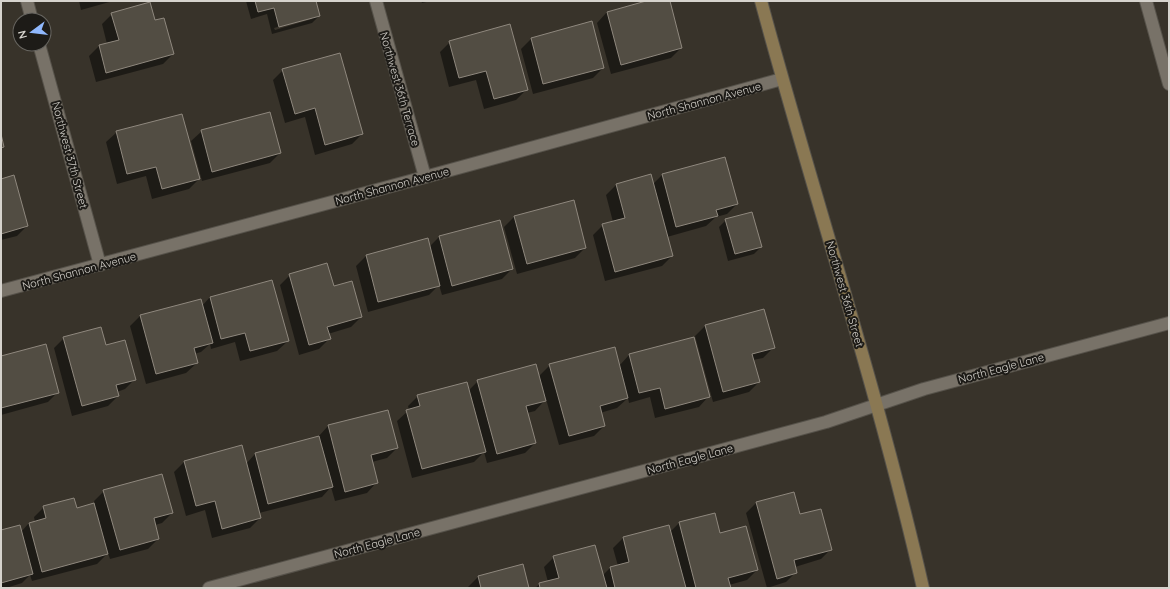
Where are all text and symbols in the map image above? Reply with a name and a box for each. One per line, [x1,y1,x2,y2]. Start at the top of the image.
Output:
north arrow [12,12,52,52]
text: N [15,29,30,40]
street label: Northwest 36th Terrace [377,30,423,148]
street label: North Shannon Avenue [646,79,762,123]
street label: Northwest 37th Street [49,100,91,210]
street label: North Shannon Avenue [334,164,450,208]
street label: Northwest 36th Street [823,239,867,349]
street label: North Shannon Avenue [21,249,137,293]
street label: North Eagle Lane [957,350,1045,386]
street label: North Eagle Lane [646,441,734,477]
street label: North Eagle Lane [333,525,421,561]

